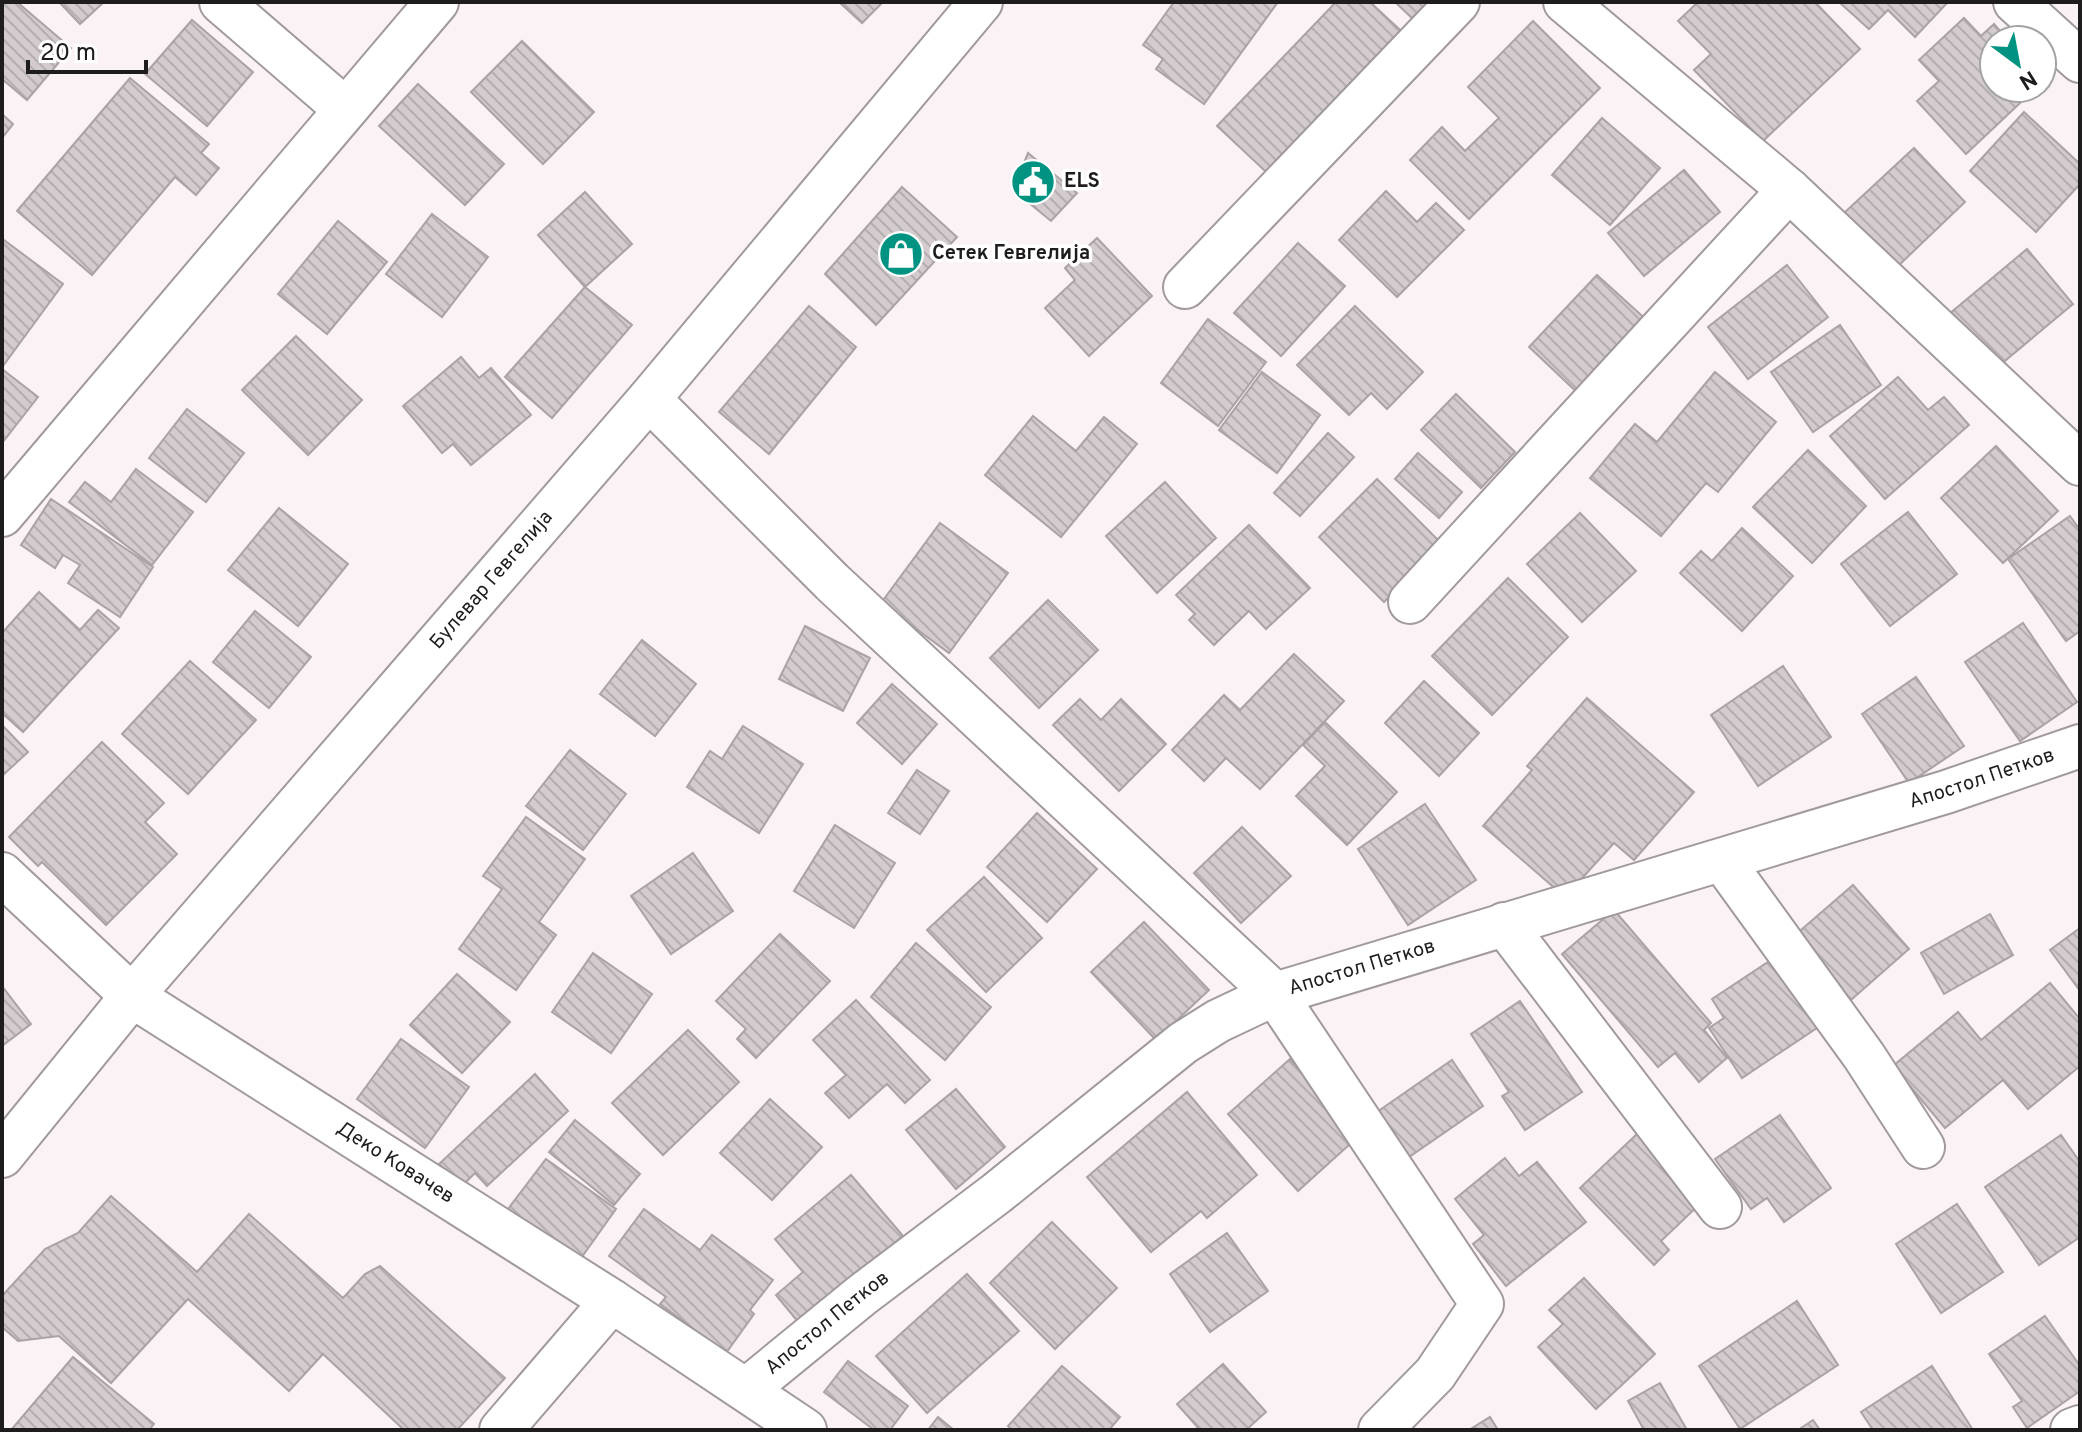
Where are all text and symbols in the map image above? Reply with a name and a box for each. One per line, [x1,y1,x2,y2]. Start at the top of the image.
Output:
scale bar [28,24,146,74]
north arrow [1978,24,2058,104]
text: 20 m [40,39,96,69]
text: N [2013,63,2041,94]
public building icon: ELS [1009,158,1057,206]
place label: ELS [1064,169,1100,195]
shop icon: Сетек Гевгелија [877,230,925,278]
place label: Сетек Гевгелија [932,241,1090,267]
street label: Булевар Гевгелија [425,506,559,655]
street label: Апостол Петков [1906,743,2058,815]
street label: Апостол Петков [1286,933,1439,1002]
street label: Деко Ковачев [331,1116,459,1210]
street label: Апостол Петков [760,1266,895,1381]

